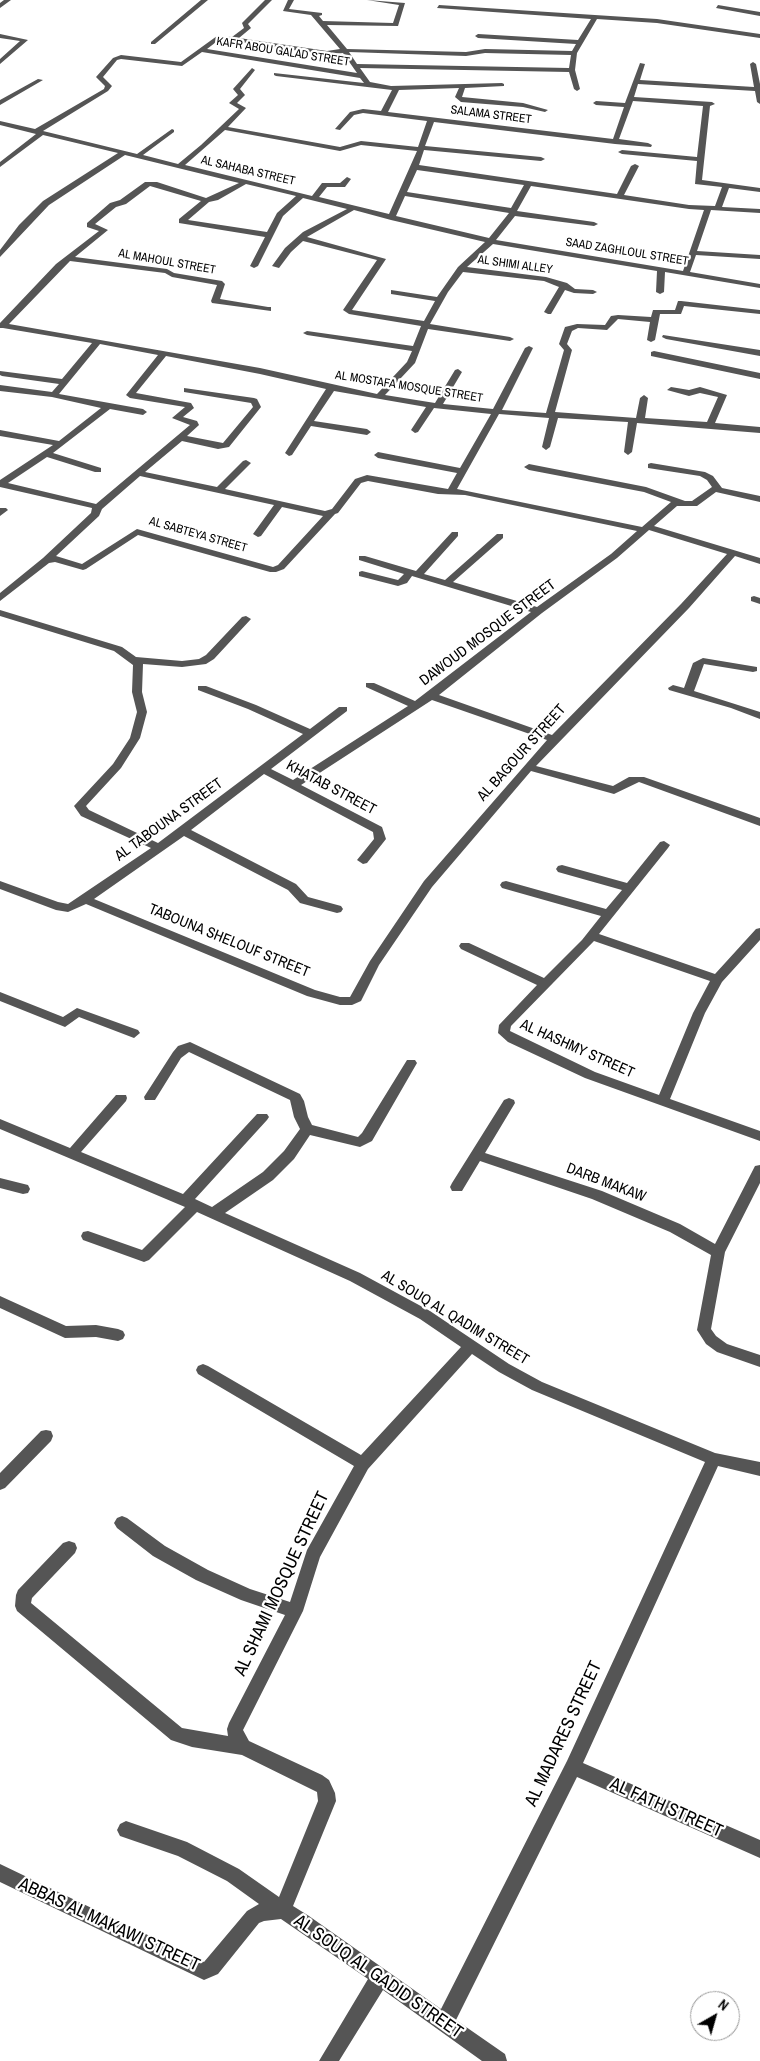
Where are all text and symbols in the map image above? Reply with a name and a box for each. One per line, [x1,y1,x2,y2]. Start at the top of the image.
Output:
street label: KAFR ABOU GALAD STREET [215,34,351,70]
street label: SALAMA STREET [450,103,532,127]
street label: AL SAHABA STREET [199,153,297,189]
street label: SAAD ZAGHLOUL STREET [565,235,689,269]
street label: AL MAHOUL STREET [117,246,217,278]
street label: AL SHIMI ALLEY [477,253,553,277]
street label: AL MOSTAFA MOSQUE STREET [334,368,484,406]
street label: AL SABTEYA STREET [147,514,249,556]
street label: DAWOUD MOSQUE STREET [416,576,560,690]
street label: AL BAGOUR STREET [474,701,570,805]
street label: KHATAB STREET [283,757,379,819]
street label: AL TABOUNA STREET [112,775,226,865]
street label: TABOUNA SHELOUF STREET [146,900,312,982]
street label: AL HASHMY STREET [517,1016,637,1082]
street label: DARB MAKAW [564,1160,648,1206]
street label: AL SOUQ AL QADIM STREET [378,1267,532,1369]
street label: AL SHAMI MOSQUE STREET [230,1488,334,1680]
street label: AL MADARES STREET [521,1658,607,1810]
street label: AL FATH STREET [606,1773,726,1843]
street label: ABBAS AL MAKAWI STREET [15,1874,203,1976]
street label: AL SOUQ AL GADID STREET [289,1911,467,2043]
north arrow [690,1991,740,2041]
text: N [715,1995,732,2015]

